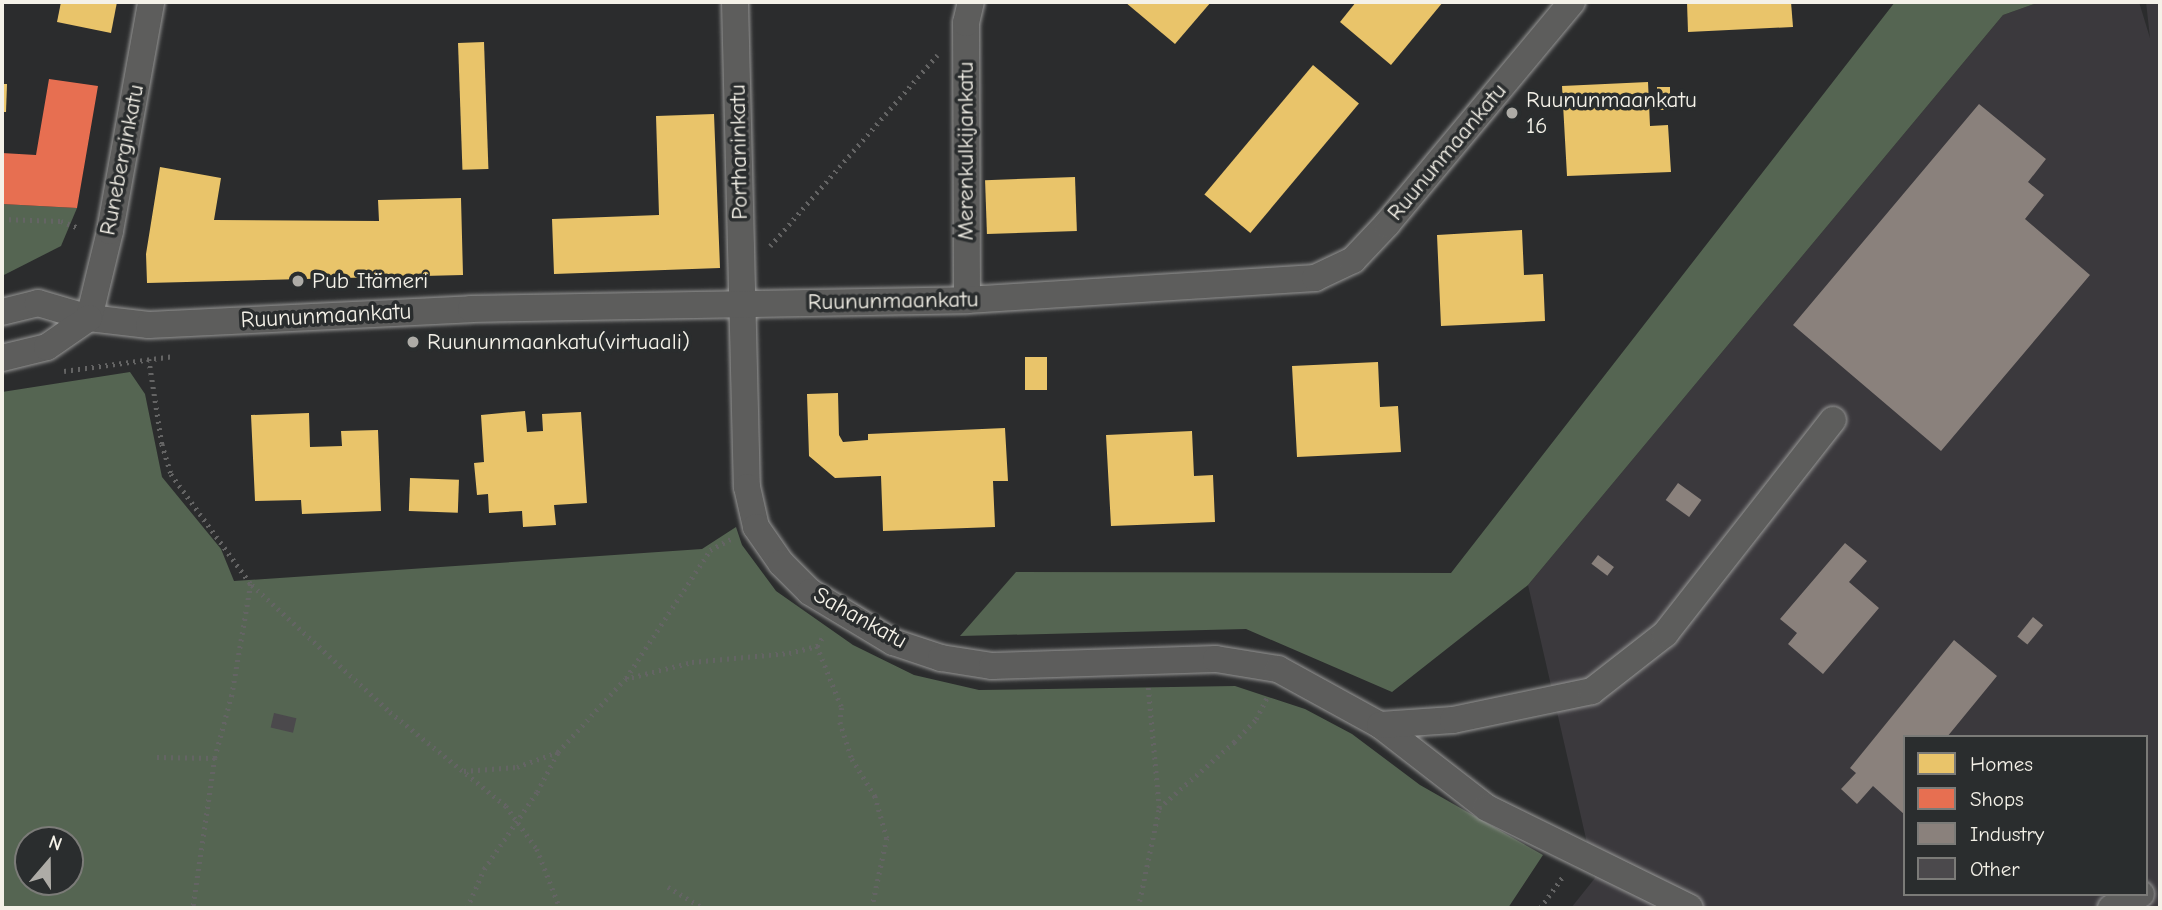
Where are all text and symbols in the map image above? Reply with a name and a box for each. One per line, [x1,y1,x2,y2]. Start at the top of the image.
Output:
street label: Merenkulkijankatu [952,62,980,240]
street label: Ruununmaankatu [1382,78,1512,226]
street label: Runeberginkatu [94,82,150,238]
street label: Porthaninkatu [724,84,754,220]
place label: Ruununmaankatu 16 [1526,86,1697,140]
marker: Ruununmaankatu 16 [1504,105,1520,121]
place label: Pub Itämeri [312,267,428,295]
marker: Pub Itämeri [290,273,306,289]
street label: Ruununmaankatu [807,286,979,316]
street label: Ruununmaankatu [240,298,412,334]
place label: Ruununmaankatu(virtuaali) [427,328,690,356]
marker: Ruununmaankatu(virtuaali) [405,334,421,350]
street label: Sahankatu [809,581,911,655]
legend [1903,735,2148,896]
text: Homes [1970,752,2033,776]
text: Shops [1970,787,2024,811]
text: Industry [1970,822,2044,846]
north arrow [14,826,84,896]
text: N [46,831,65,856]
text: Other [1970,857,2020,881]

